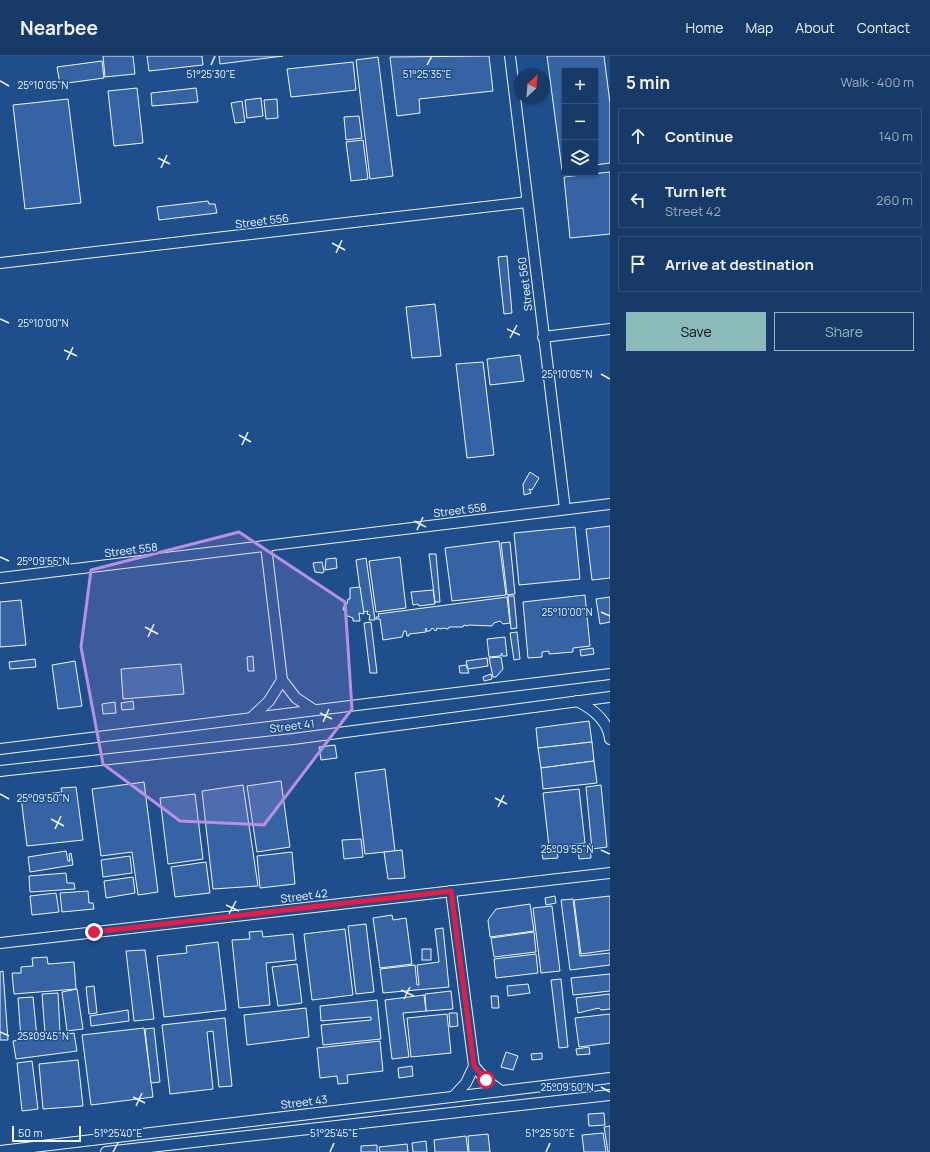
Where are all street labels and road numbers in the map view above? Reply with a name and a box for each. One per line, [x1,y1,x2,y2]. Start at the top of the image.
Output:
street label: Street 556 [234,210,290,231]
street label: Street 560 [514,256,535,312]
street label: Street 558 [432,499,487,520]
street label: Street 558 [103,539,158,560]
street label: Street 41 [269,715,315,736]
street label: Street 42 [280,885,328,906]
street label: Street 43 [280,1091,328,1112]

